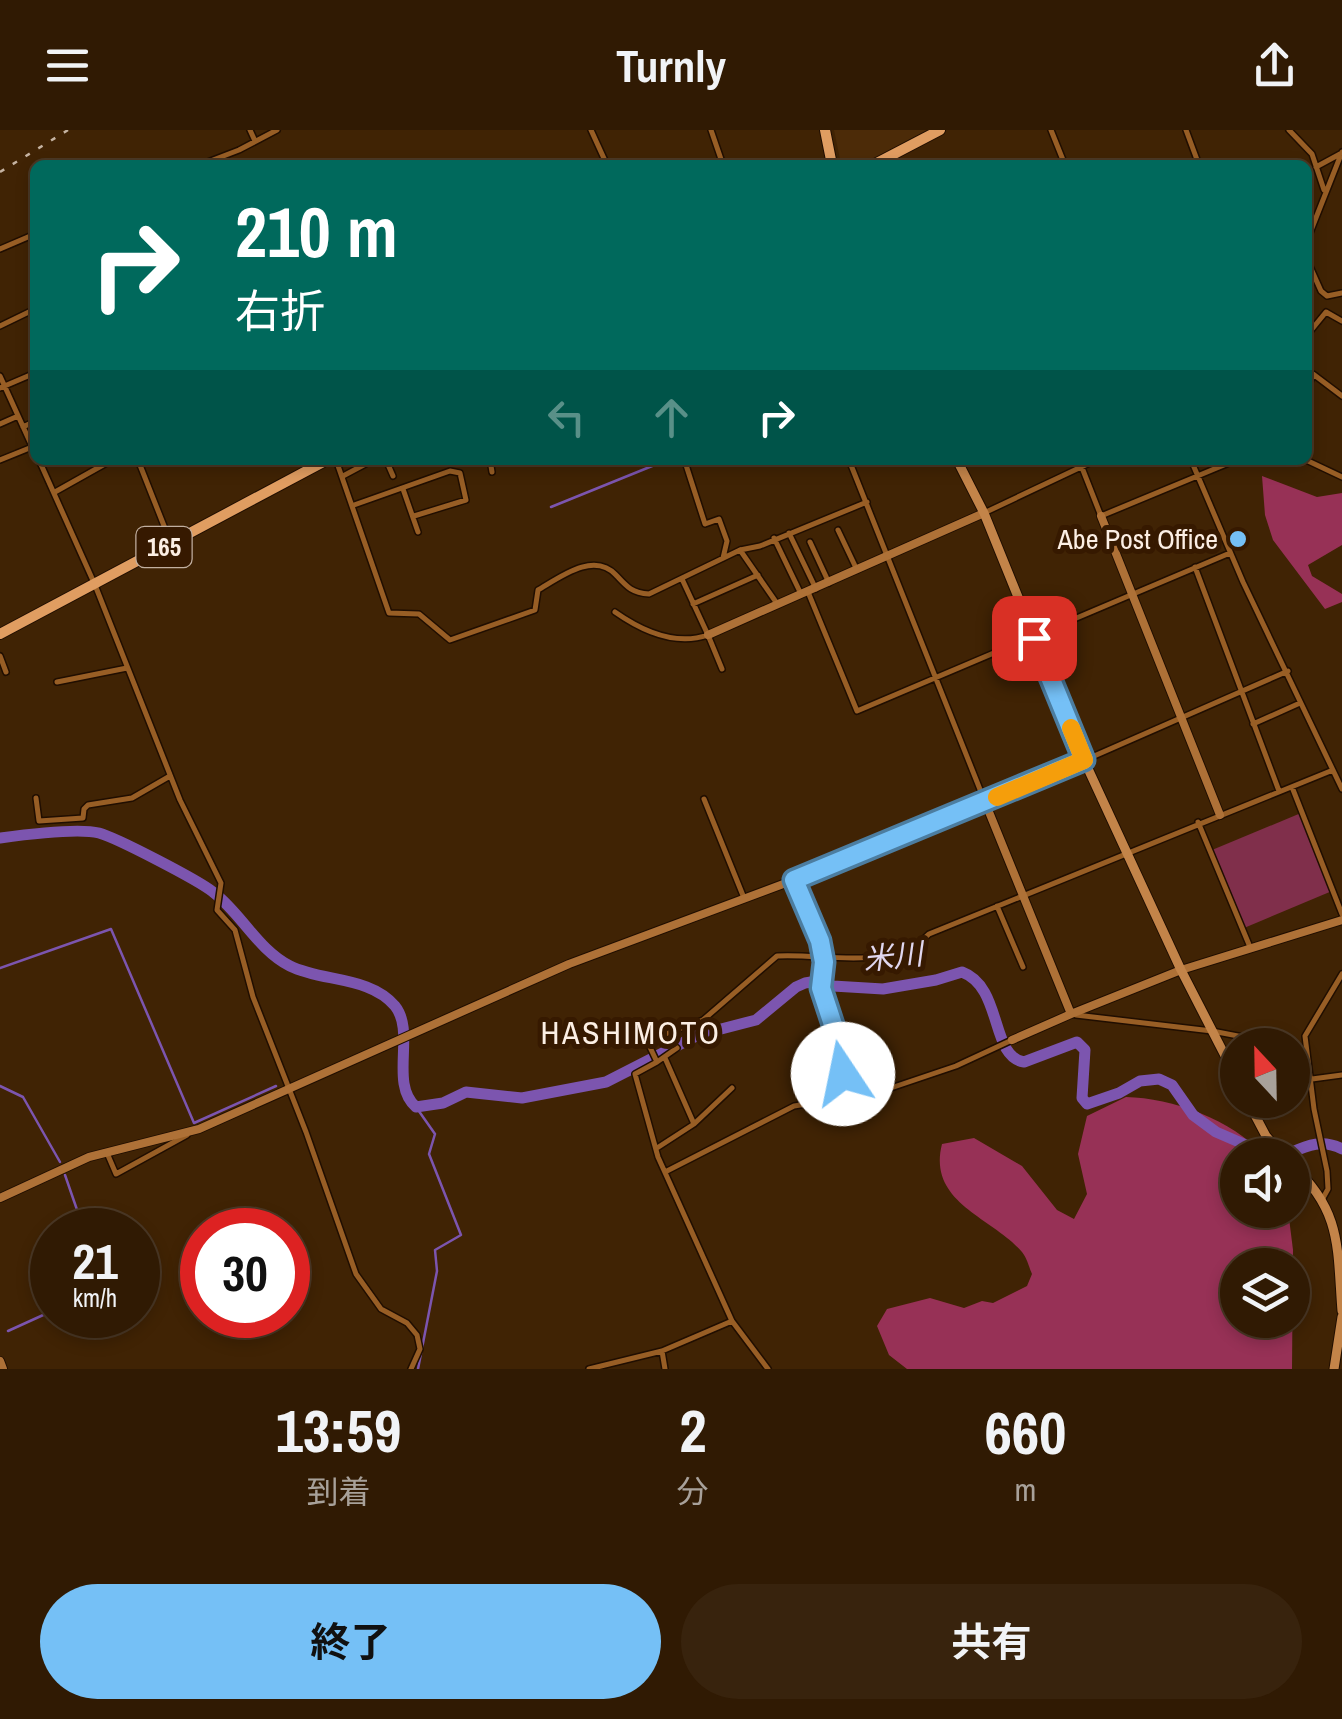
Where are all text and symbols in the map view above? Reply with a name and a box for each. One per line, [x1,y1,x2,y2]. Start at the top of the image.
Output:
text: Turnly [616,35,726,96]
icon: menu [40,38,95,93]
icon: share [1247,38,1302,93]
text: 210 m [235,185,398,279]
icon: right [70,200,200,330]
text: 右折 [235,280,325,341]
icon: left [539,390,594,445]
icon: ahead [644,390,699,445]
icon: right [749,390,804,445]
place label: Abe Post Office [1057,520,1218,558]
road number: 165 [136,527,192,567]
marker: Abe Post Office [1227,528,1249,550]
pin [992,596,1077,681]
icon: arrive [1007,611,1062,666]
water label: 米川 [861,933,928,979]
district label: HASHIMOTO [541,1011,721,1054]
position arrow [791,1022,895,1126]
north arrow [1220,1028,1310,1118]
map controls [1220,1028,1310,1338]
button: sound [1220,1138,1310,1228]
speed limit sign: 30 [180,1208,310,1338]
text: 21 [72,1227,118,1295]
button: layers [1220,1248,1310,1338]
text: km/h [73,1281,117,1315]
text: 13:59 [276,1390,401,1471]
text: 2 [679,1390,707,1471]
text: 660 [984,1392,1066,1473]
text: m [1015,1468,1036,1511]
text: 到着 [306,1470,370,1513]
text: 分 [677,1470,709,1513]
button: 終了 [40,1584,661,1699]
button: 共有 [681,1584,1302,1699]

